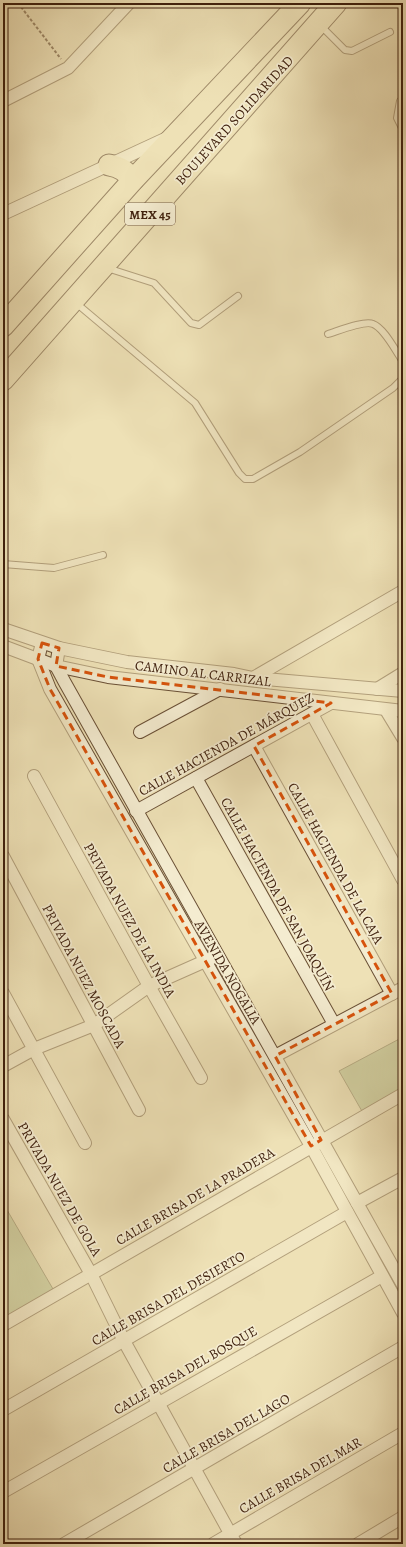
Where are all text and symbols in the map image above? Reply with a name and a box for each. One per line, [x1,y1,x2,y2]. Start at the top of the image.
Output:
street label: BOULEVARD SOLIDARIDAD [171,51,298,189]
road number: MEX 45 [125,203,175,225]
street label: CAMINO AL CARRIZAL [134,656,273,691]
street label: CALLE HACIENDA DE MÁRQUEZ [135,688,317,801]
street label: CALLE HACIENDA DE LA CAJA [283,779,388,948]
street label: CALLE HACIENDA DE SAN JOAQUÍN [216,794,339,995]
street label: PRIVADA NUEZ DE LA INDIA [79,840,180,1002]
street label: PRIVADA NUEZ MOSCADA [38,901,130,1052]
street label: AVENIDA NOGALIA [189,916,266,1029]
street label: PRIVADA NUEZ DE GOLA [13,1119,106,1261]
street label: CALLE BRISA DE LA PRADERA [112,1143,279,1250]
street label: CALLE BRISA DEL DESIERTO [88,1246,249,1350]
street label: CALLE BRISA DEL BOSQUE [110,1321,261,1419]
street label: CALLE BRISA DEL LAGO [159,1389,294,1478]
street label: CALLE BRISA DEL MAR [236,1432,365,1518]

